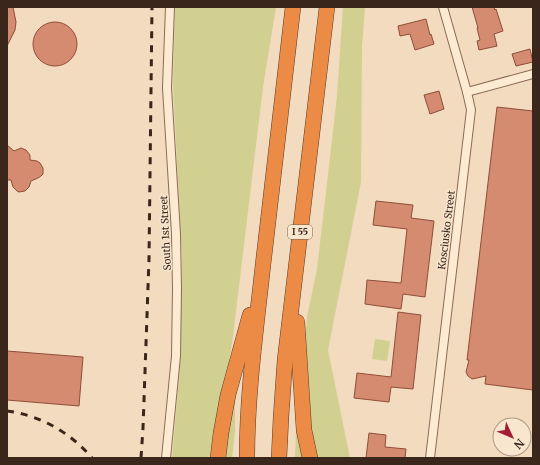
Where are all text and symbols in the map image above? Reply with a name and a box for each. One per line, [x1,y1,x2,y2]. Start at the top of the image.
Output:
street label: Kosciusko Street [435,190,458,270]
street label: South 1st Street [157,195,174,271]
road number: I 55 [288,225,312,239]
north arrow [492,417,532,457]
text: N [511,436,527,452]

